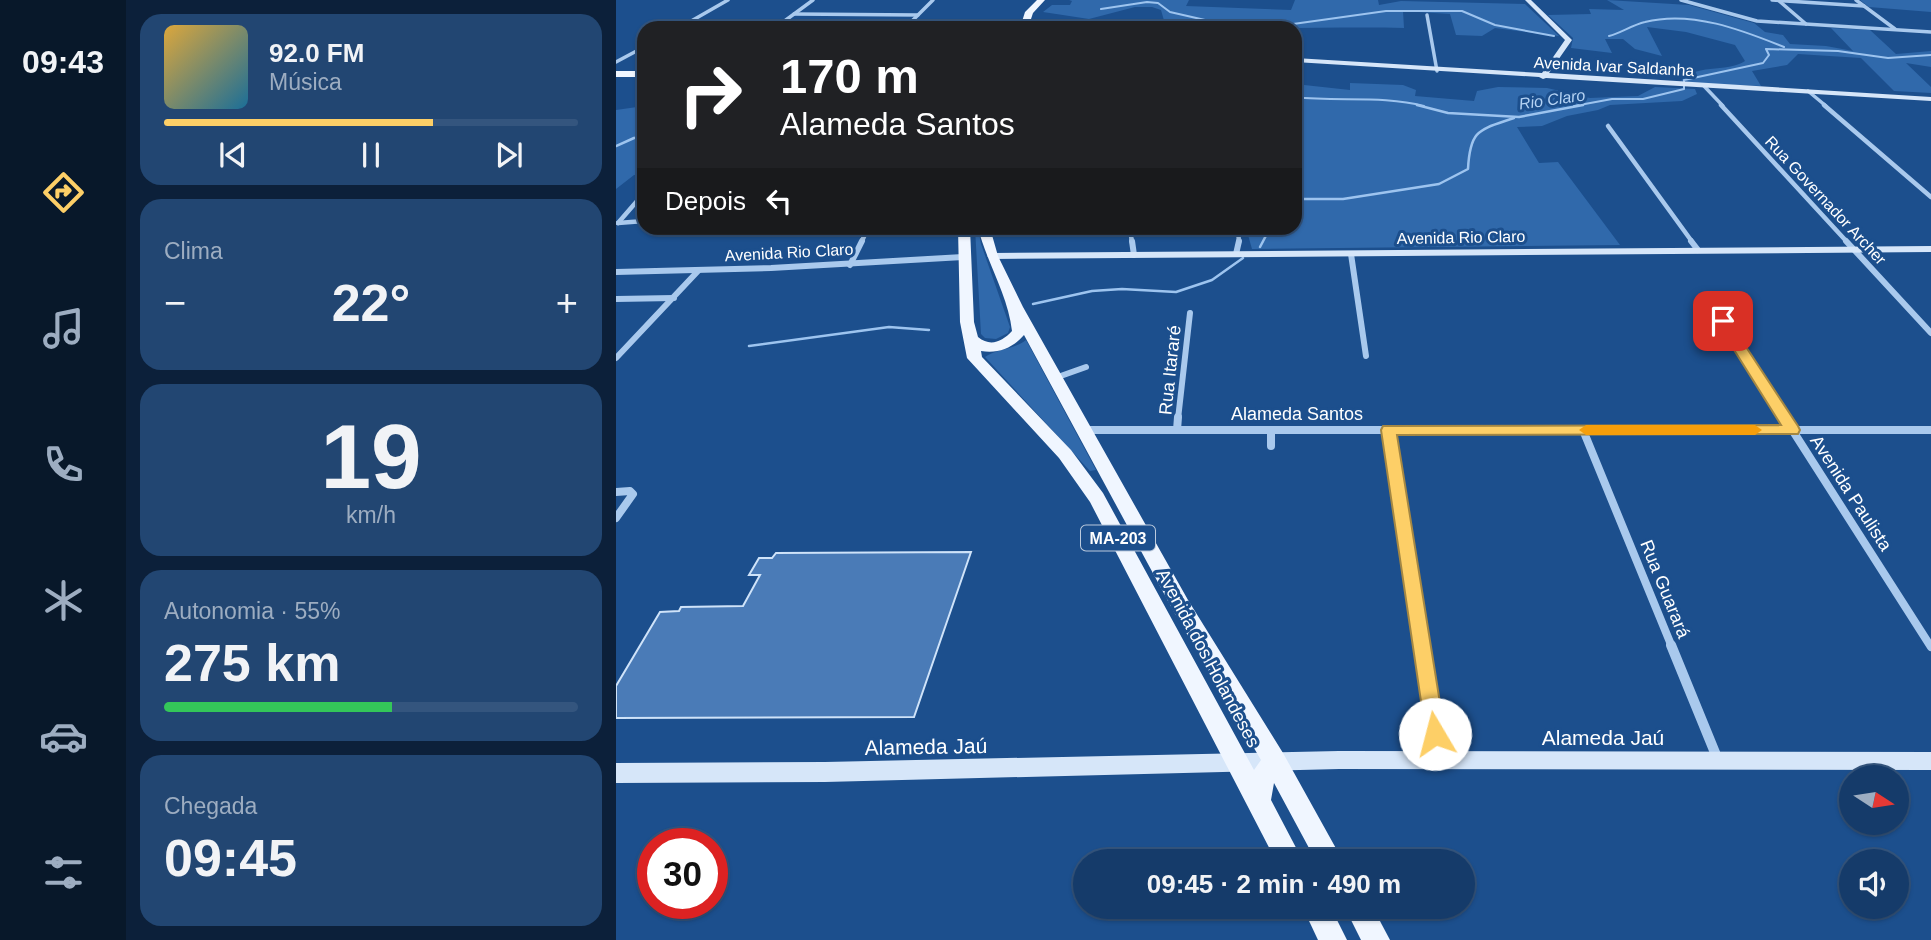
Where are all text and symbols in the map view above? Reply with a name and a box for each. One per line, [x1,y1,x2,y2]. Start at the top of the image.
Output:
text: 92.0 FM [269,38,364,68]
text: 09:43 [22,44,104,80]
icon: right [665,49,756,140]
text: 170 m [780,49,919,103]
street label: Avenida Ivar Saldanha [1533,54,1695,79]
text: Música [269,69,342,95]
water label: Rio Claro [1518,86,1586,113]
text: Alameda Santos [780,106,1015,142]
street label: Rua Governador Archer [1762,133,1890,268]
icon: previous [214,136,252,174]
icon: pause [352,136,390,174]
icon: next [490,136,528,174]
icon: directions [39,168,88,217]
icon: left [760,182,798,220]
text: Depois [665,186,746,216]
street label: Avenida Rio Claro [1397,228,1526,247]
text: Clima [164,238,223,264]
street label: Avenida Rio Claro [724,241,854,264]
text: 22° [332,274,410,332]
text: − [164,282,186,324]
text: + [556,282,578,324]
pin [1693,291,1753,351]
icon: arrive [1704,302,1742,340]
icon: music [39,304,88,353]
street label: Rua Itararé [1155,324,1185,416]
street label: Alameda Santos [1231,404,1363,424]
text: 19 [320,406,422,507]
street label: Avenida Paulista [1806,431,1896,555]
icon: phone [39,440,88,489]
text: km/h [346,502,396,528]
road number: MA-203 [1081,526,1155,551]
street label: Rua Guarará [1636,537,1694,642]
street label: Avenida dos Holandeses [1153,566,1263,750]
icon: climate [39,576,88,625]
text: Autonomia · 55% [164,598,340,624]
text: 275 km [164,634,340,692]
position arrow [1398,697,1472,771]
icon: car [39,712,88,761]
street label: Alameda Jaú [1542,726,1664,749]
street label: Alameda Jaú [865,734,987,759]
north arrow [1839,765,1909,835]
map controls [1839,765,1909,919]
text: Chegada [164,793,257,819]
speed limit sign: 30 [637,828,728,919]
text: 09:45 [164,829,297,887]
icon: filters [39,848,88,897]
button: sound [1839,849,1909,919]
text: 09:45 · 2 min · 490 m [1147,869,1401,899]

